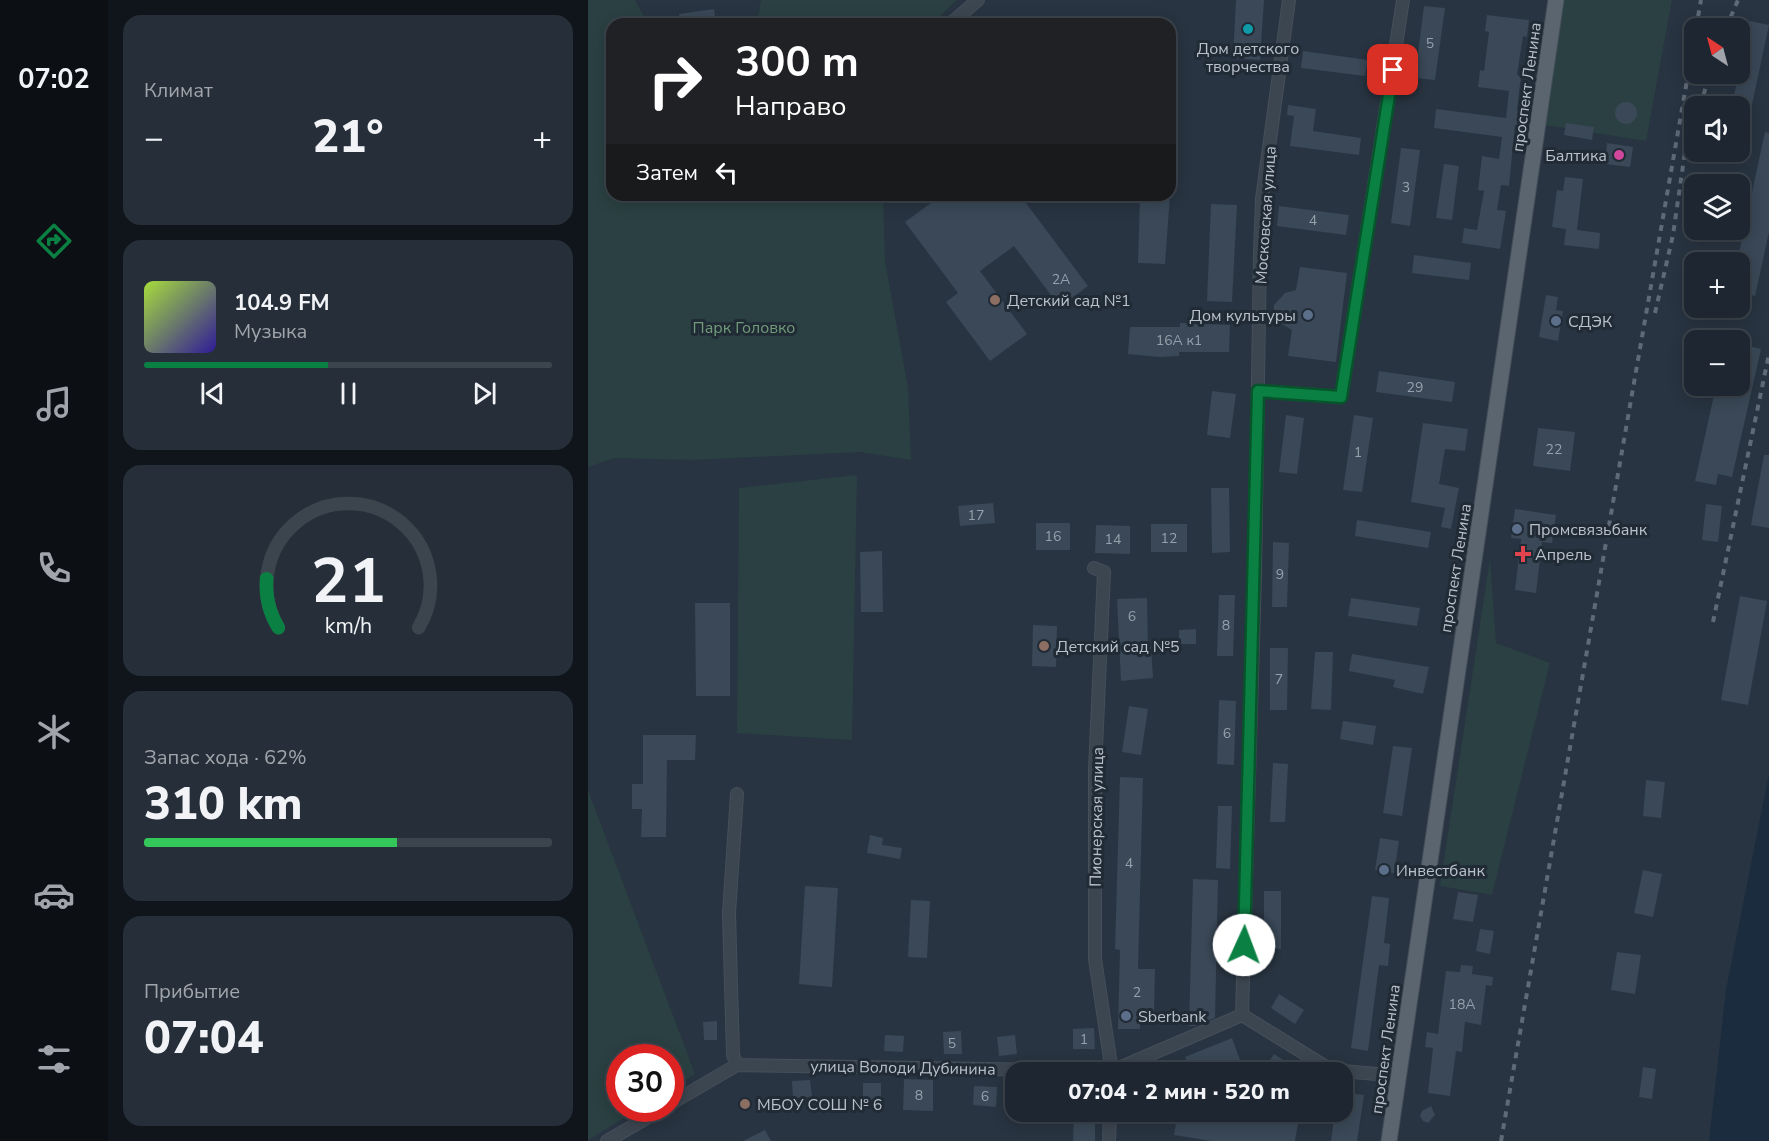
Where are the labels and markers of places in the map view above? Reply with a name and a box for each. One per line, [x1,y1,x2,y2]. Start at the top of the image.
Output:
marker: Дом детского творчества [1241,22,1255,36]
place label: Дом детского творчества [1197,38,1299,78]
pin [1367,44,1418,95]
place label: Балтика [1545,145,1607,167]
marker: Балтика [1612,148,1626,162]
place label: Детский сад №1 [1007,290,1131,312]
marker: Детский сад №1 [988,293,1002,307]
place label: Дом культуры [1190,305,1296,327]
marker: Дом культуры [1301,308,1315,322]
place label: СДЭК [1568,311,1613,333]
marker: СДЭК [1549,314,1563,328]
place label: Промсвязьбанк [1529,519,1648,541]
marker: Промсвязьбанк [1510,522,1524,536]
place label: Апрель [1535,544,1592,566]
marker: Апрель [1516,547,1530,561]
place label: Детский сад №5 [1056,636,1180,658]
marker: Детский сад №5 [1037,639,1051,653]
place label: Инвестбанк [1396,860,1485,882]
marker: Инвестбанк [1377,863,1391,877]
place label: Sberbank [1138,1006,1207,1028]
marker: Sberbank [1119,1009,1133,1023]
place label: МБОУ СОШ № 6 [757,1094,882,1116]
marker: МБОУ СОШ № 6 [738,1097,752,1111]

